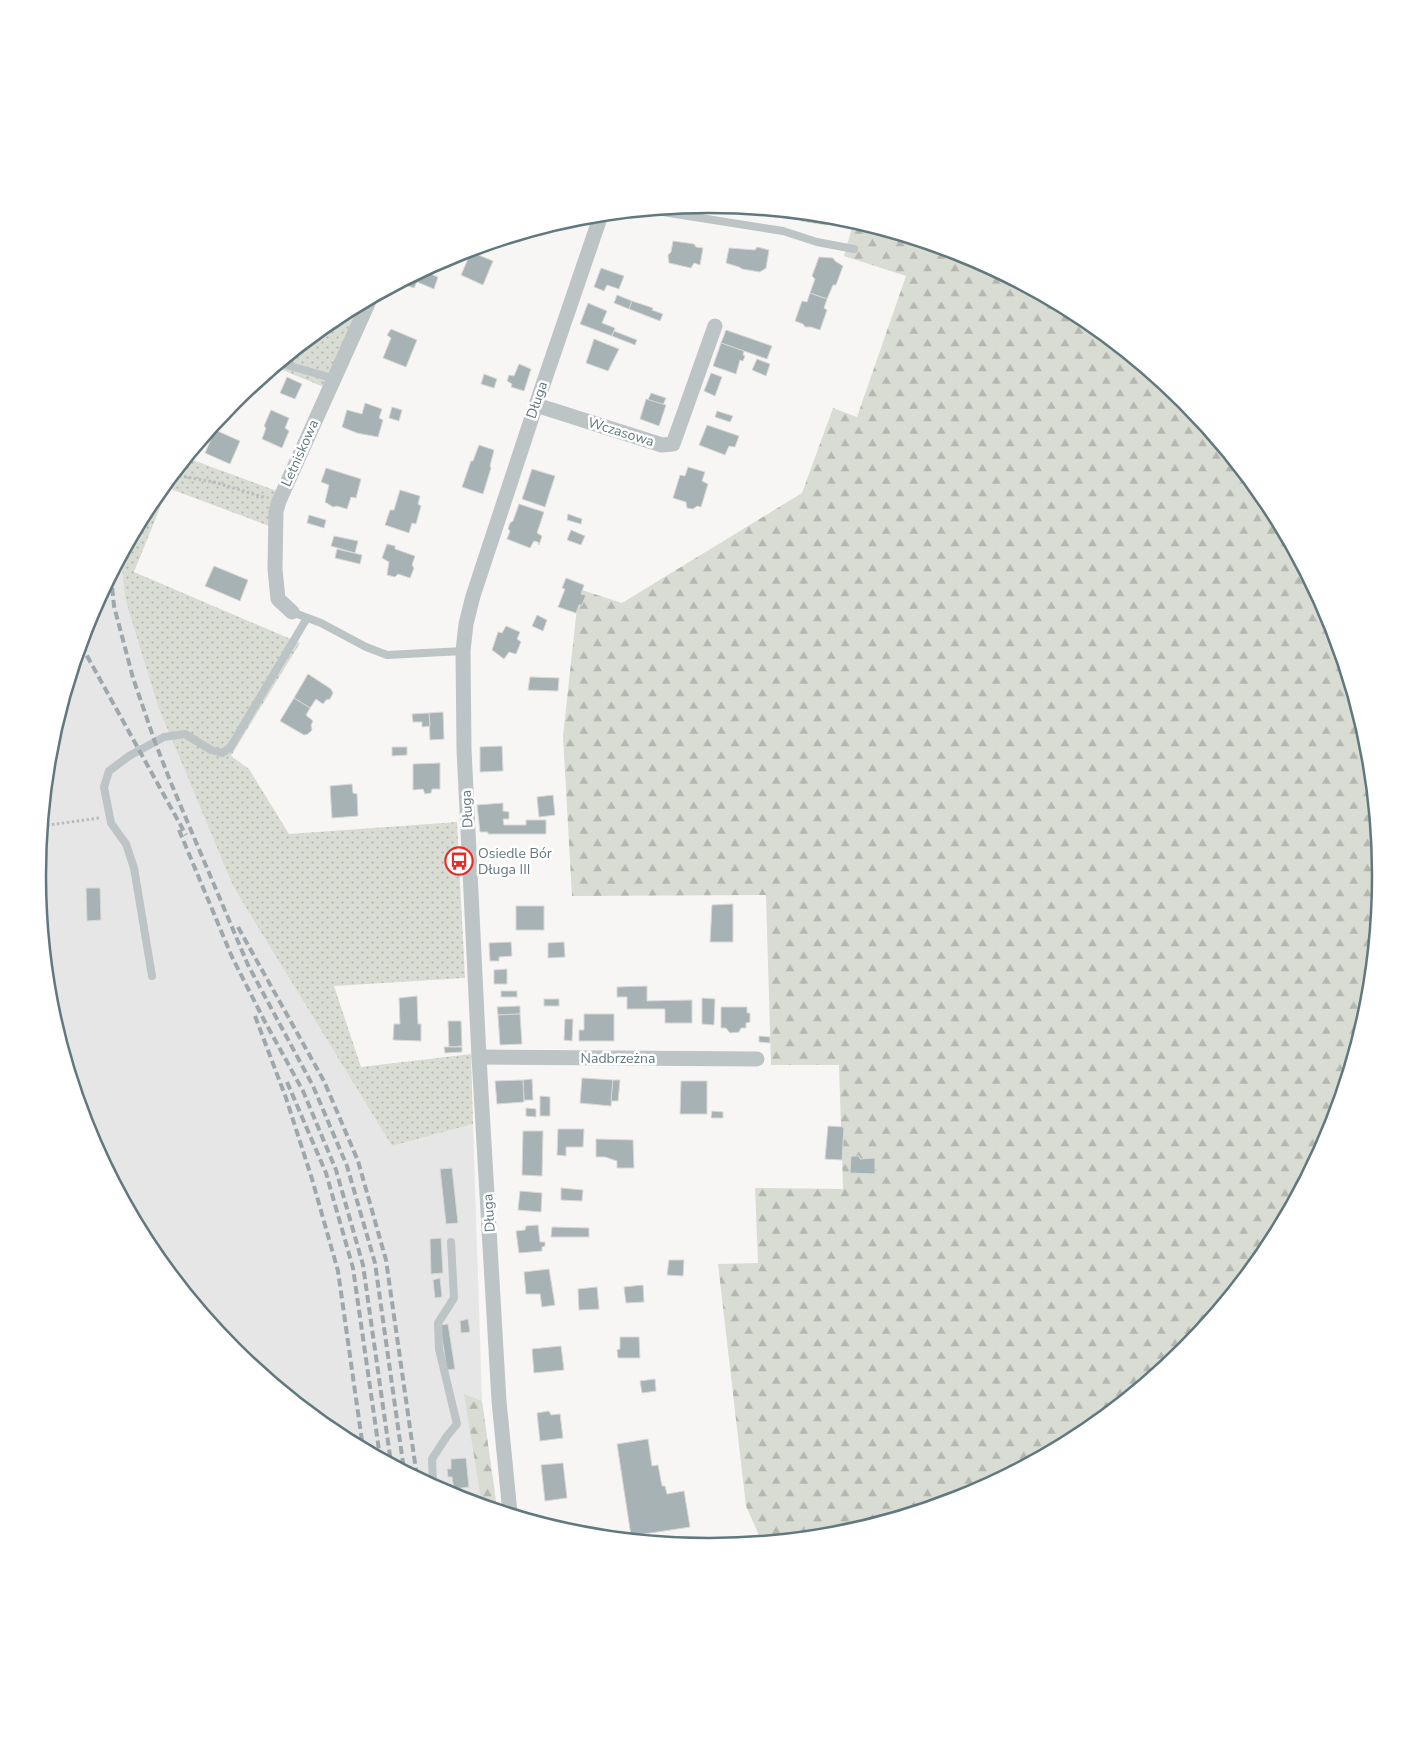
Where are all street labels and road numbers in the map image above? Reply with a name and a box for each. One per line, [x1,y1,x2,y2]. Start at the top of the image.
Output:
street label: Długa [522,379,552,421]
street label: Wczasowa [586,413,656,451]
street label: Letniskowa [277,417,323,489]
street label: Długa [457,790,477,828]
street label: Nadbrzeżna [581,1049,655,1068]
street label: Długa [478,1193,500,1233]

